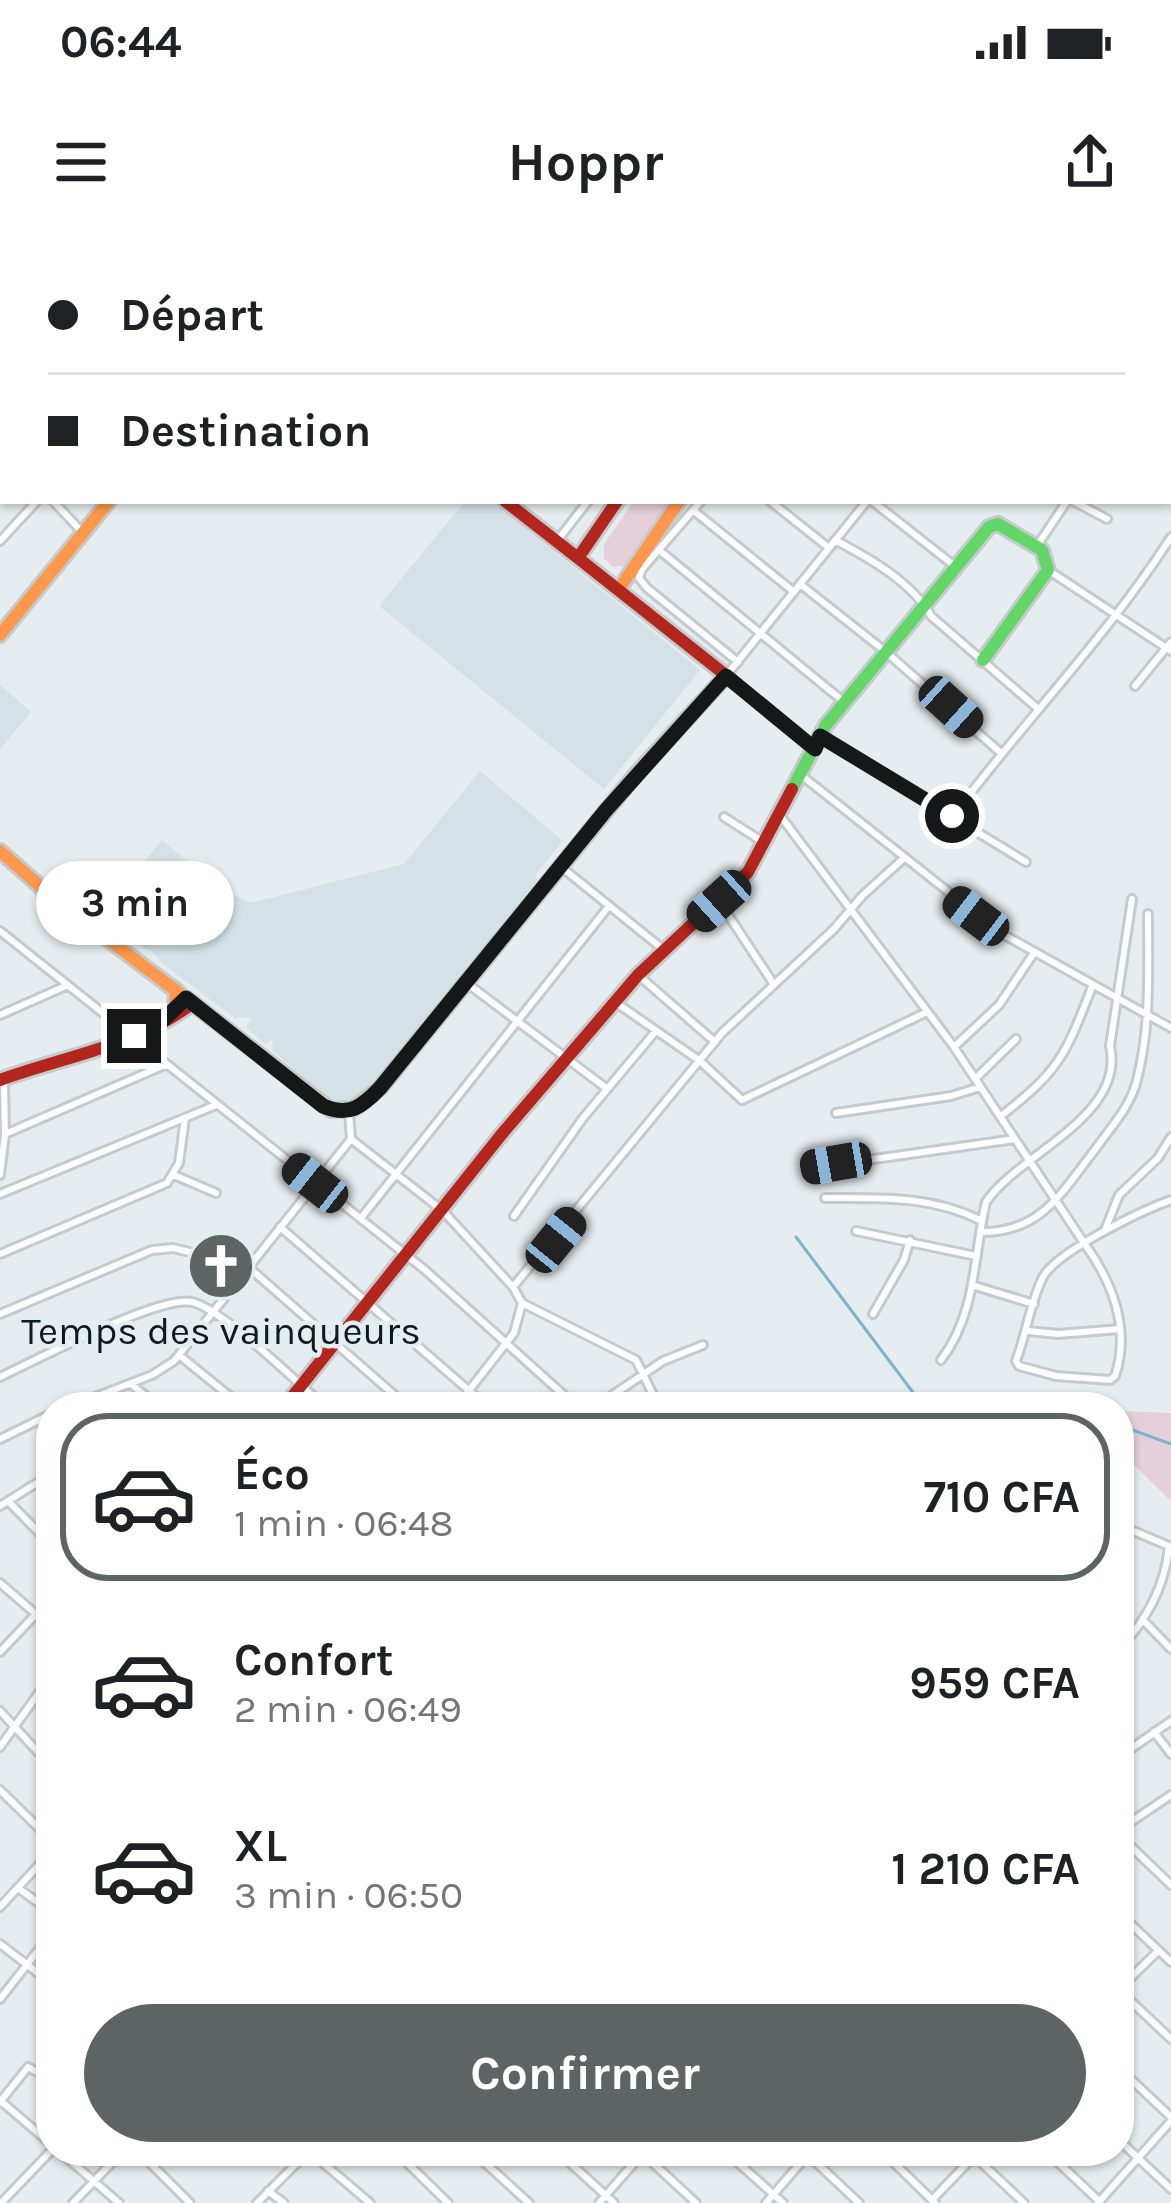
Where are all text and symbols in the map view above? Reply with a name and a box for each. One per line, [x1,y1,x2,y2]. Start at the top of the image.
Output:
text: 06:44 [60,16,181,68]
icon: menu [48,129,114,195]
icon: share [1057,129,1123,195]
text: Hoppr [508,130,663,194]
text: Départ [120,289,264,341]
text: Destination [120,405,371,457]
car [912,670,990,744]
route start [925,789,979,843]
callout: 3 min [35,862,233,946]
car [680,864,758,938]
text: 3 min [81,880,189,926]
car [936,880,1016,952]
route end [107,1009,161,1063]
car [797,1139,875,1187]
car [276,1147,354,1219]
car [519,1201,593,1279]
church icon: Temps des vainqueurs [186,1231,256,1301]
place label: Temps des vainqueurs [21,1308,421,1354]
icon: car [90,1443,198,1551]
text: Éco [234,1448,310,1500]
text: 710 CFA [923,1471,1080,1523]
text: 1 min · 06:48 [234,1500,454,1546]
icon: car [90,1629,198,1737]
text: Confort [234,1634,393,1686]
text: 959 CFA [909,1657,1080,1709]
text: 2 min · 06:49 [234,1686,462,1732]
icon: car [90,1815,198,1923]
text: XL [234,1820,287,1872]
text: 1 210 CFA [891,1843,1080,1895]
text: 3 min · 06:50 [234,1872,463,1918]
button: Confirmer [84,2004,1086,2142]

